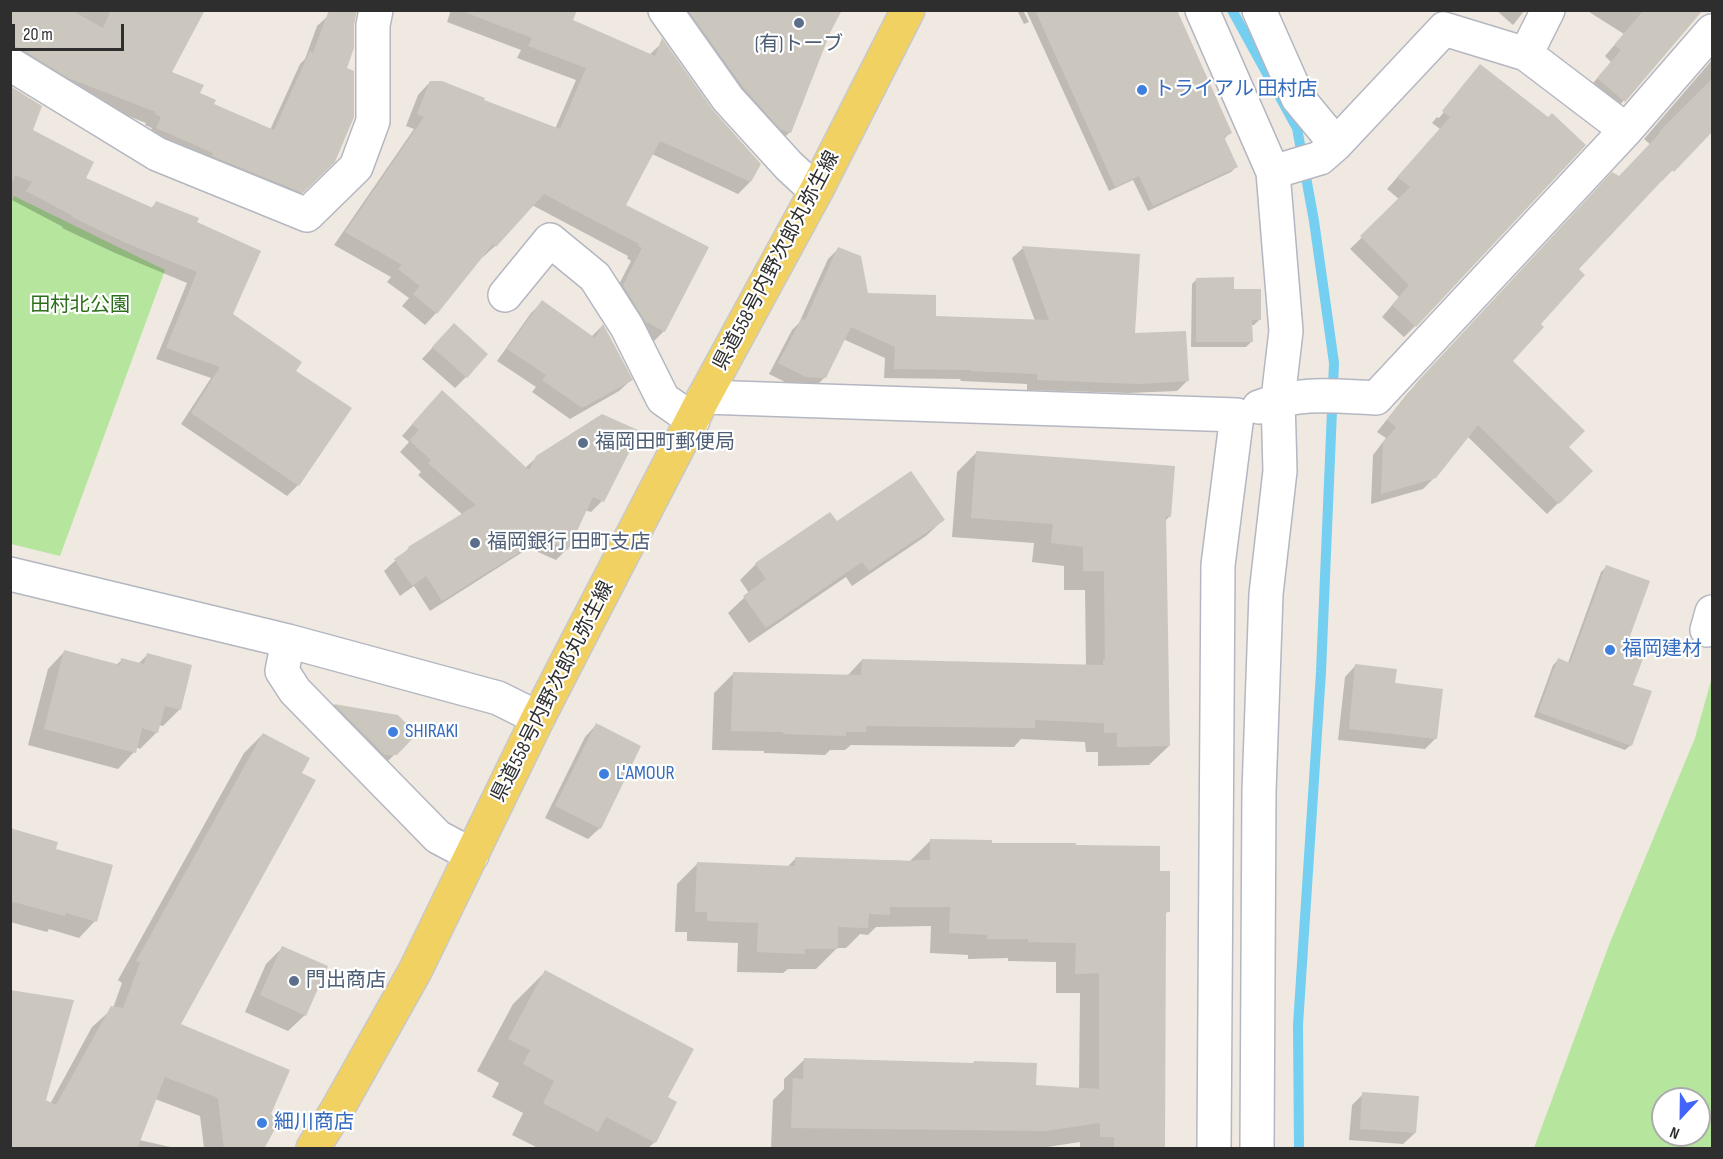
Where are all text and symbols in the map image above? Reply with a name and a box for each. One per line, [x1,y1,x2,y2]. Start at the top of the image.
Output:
scale bar [15,12,128,50]
marker: (有)トーブ [792,16,806,30]
text: 20 m [23,24,53,45]
place label: (有)トーブ [755,33,843,57]
place label: トライアル 田村店 [1154,78,1317,102]
marker: トライアル 田村店 [1135,83,1149,97]
street label: 県道558号内野次郎丸弥生線 [709,147,845,375]
park label: 田村北公園 [30,294,130,318]
place label: 福岡田町郵便局 [595,431,735,455]
marker: 福岡田町郵便局 [576,436,590,450]
place label: 福岡銀行 田町支店 [487,531,650,555]
marker: 福岡銀行 田町支店 [468,536,482,550]
street label: 県道558号内野次郎丸弥生線 [487,577,619,807]
place label: 福岡建材 [1622,638,1702,662]
marker: 福岡建材 [1603,643,1617,657]
place label: SHIRAKI [405,720,458,744]
marker: SHIRAKI [386,725,400,739]
place label: L'AMOUR [616,762,675,786]
marker: L'AMOUR [597,767,611,781]
place label: 門出商店 [306,969,386,993]
marker: 門出商店 [287,974,301,988]
north arrow [1651,1087,1711,1147]
place label: 細川商店 [274,1111,354,1135]
marker: 細川商店 [255,1116,269,1130]
text: N [1667,1122,1682,1143]

